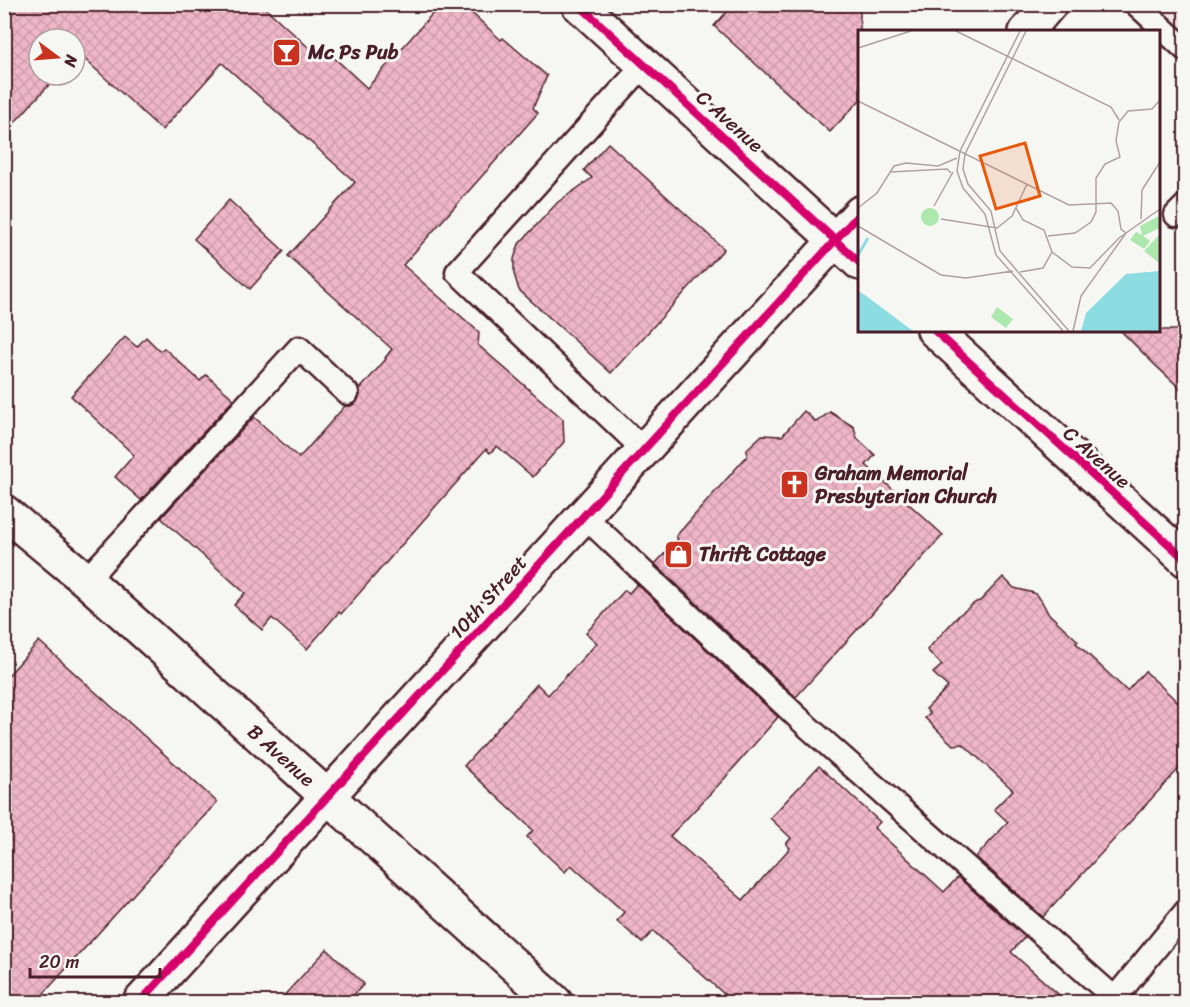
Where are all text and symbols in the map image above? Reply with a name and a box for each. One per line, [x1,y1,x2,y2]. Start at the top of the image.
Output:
north arrow [27,27,87,87]
inset map [858,30,1160,332]
place label: Mc Ps Pub [307,35,399,70]
bar icon: Mc Ps Pub [271,36,303,68]
text: N [55,51,87,71]
street label: C Avenue [688,81,772,162]
street label: C Avenue [1055,417,1139,498]
place label: Graham Memorial Presbyterian Church [814,456,997,514]
church icon: Graham Memorial Presbyterian Church [778,469,810,501]
place label: Thrift Cottage [699,537,827,572]
shop icon: Thrift Cottage [662,538,694,570]
street label: 10th Street [441,547,536,648]
street label: B Avenue [239,715,323,796]
scale bar [30,941,160,979]
text: 20 m [39,946,79,978]

